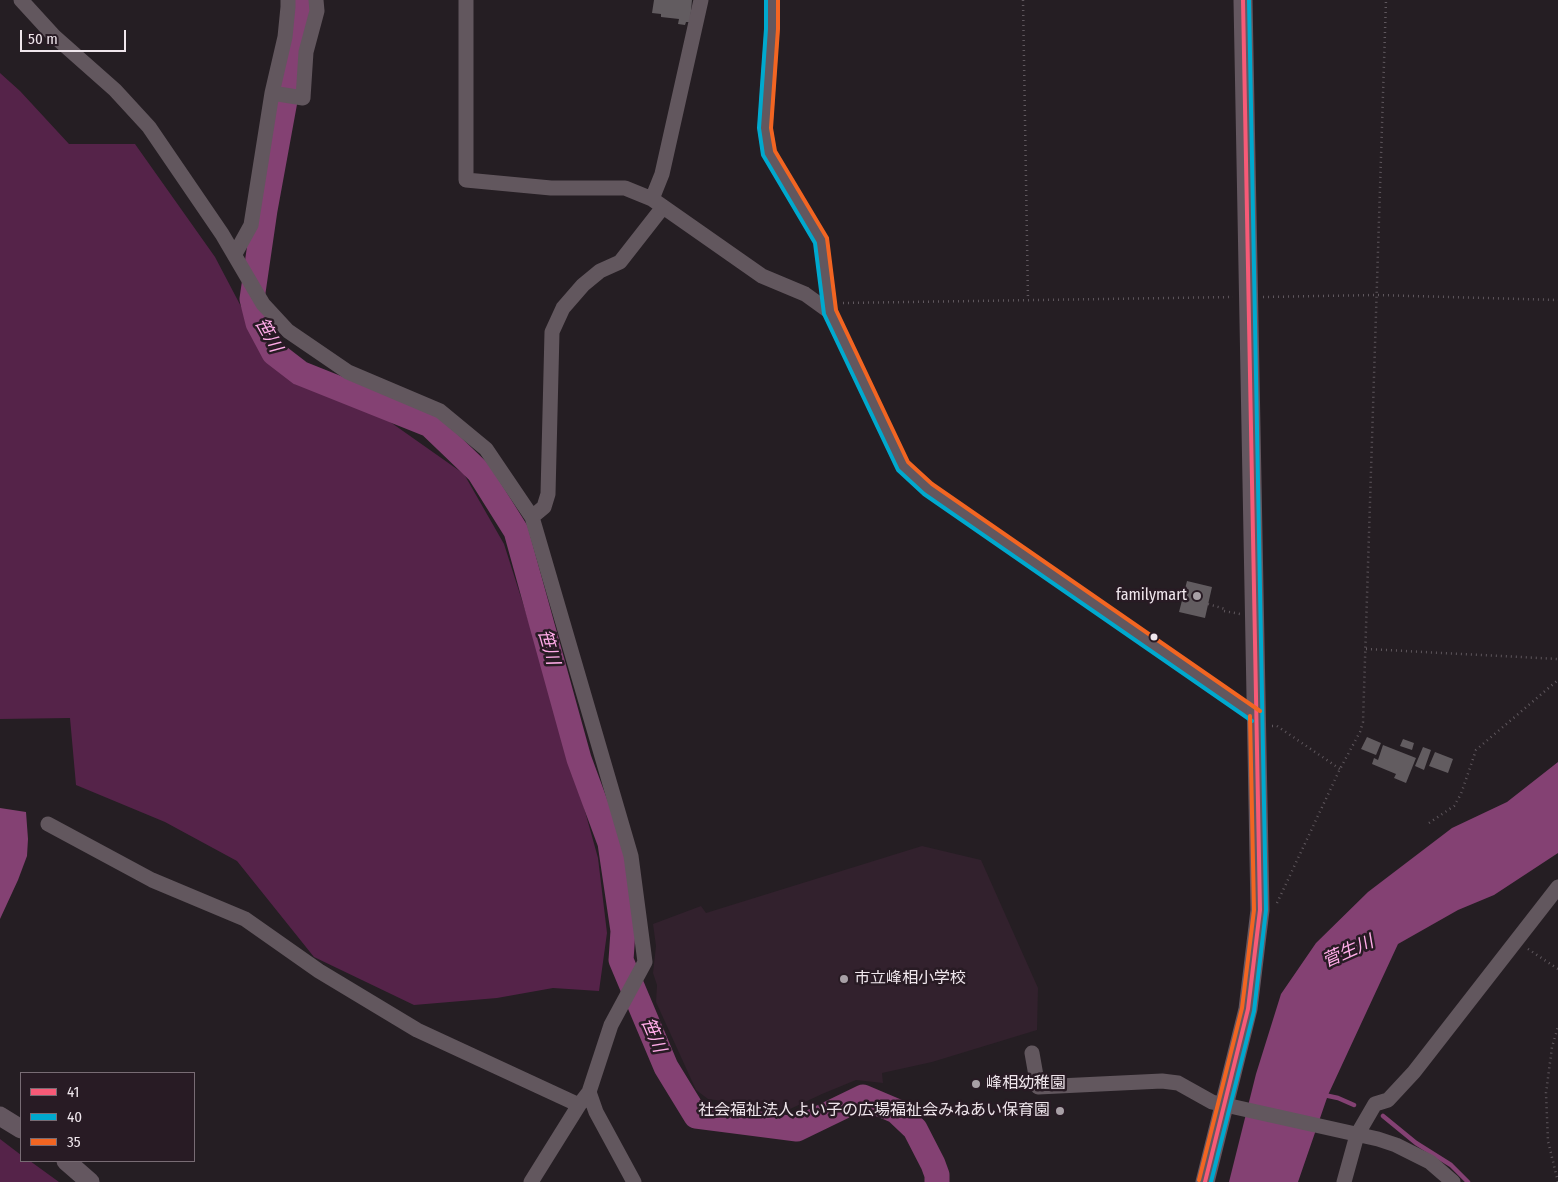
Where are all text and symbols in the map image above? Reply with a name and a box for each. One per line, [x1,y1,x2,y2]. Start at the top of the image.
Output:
scale bar [22,20,129,52]
text: 50 m [28,30,58,48]
water label: 笹川 [250,314,286,356]
place label: familymart [1116,586,1187,606]
marker: familymart [1191,590,1203,602]
water label: 笹川 [533,627,563,667]
unlabelled marker [1149,632,1159,642]
water label: 菅生川 [1319,931,1377,973]
place label: 市立峰相小学校 [854,969,966,989]
marker: 市立峰相小学校 [838,973,850,985]
water label: 笹川 [636,1014,670,1056]
legend [20,1072,195,1162]
place label: 峰相幼稚園 [986,1074,1066,1094]
marker: 峰相幼稚園 [970,1078,982,1090]
text: 41 [67,1083,79,1101]
place label: 社会福祉法人よい子の広場福祉会みねあい保育園 [698,1101,1050,1121]
marker: 社会福祉法人よい子の広場福祉会みねあい保育園 [1054,1105,1066,1117]
text: 40 [67,1108,82,1126]
text: 35 [67,1133,81,1151]

